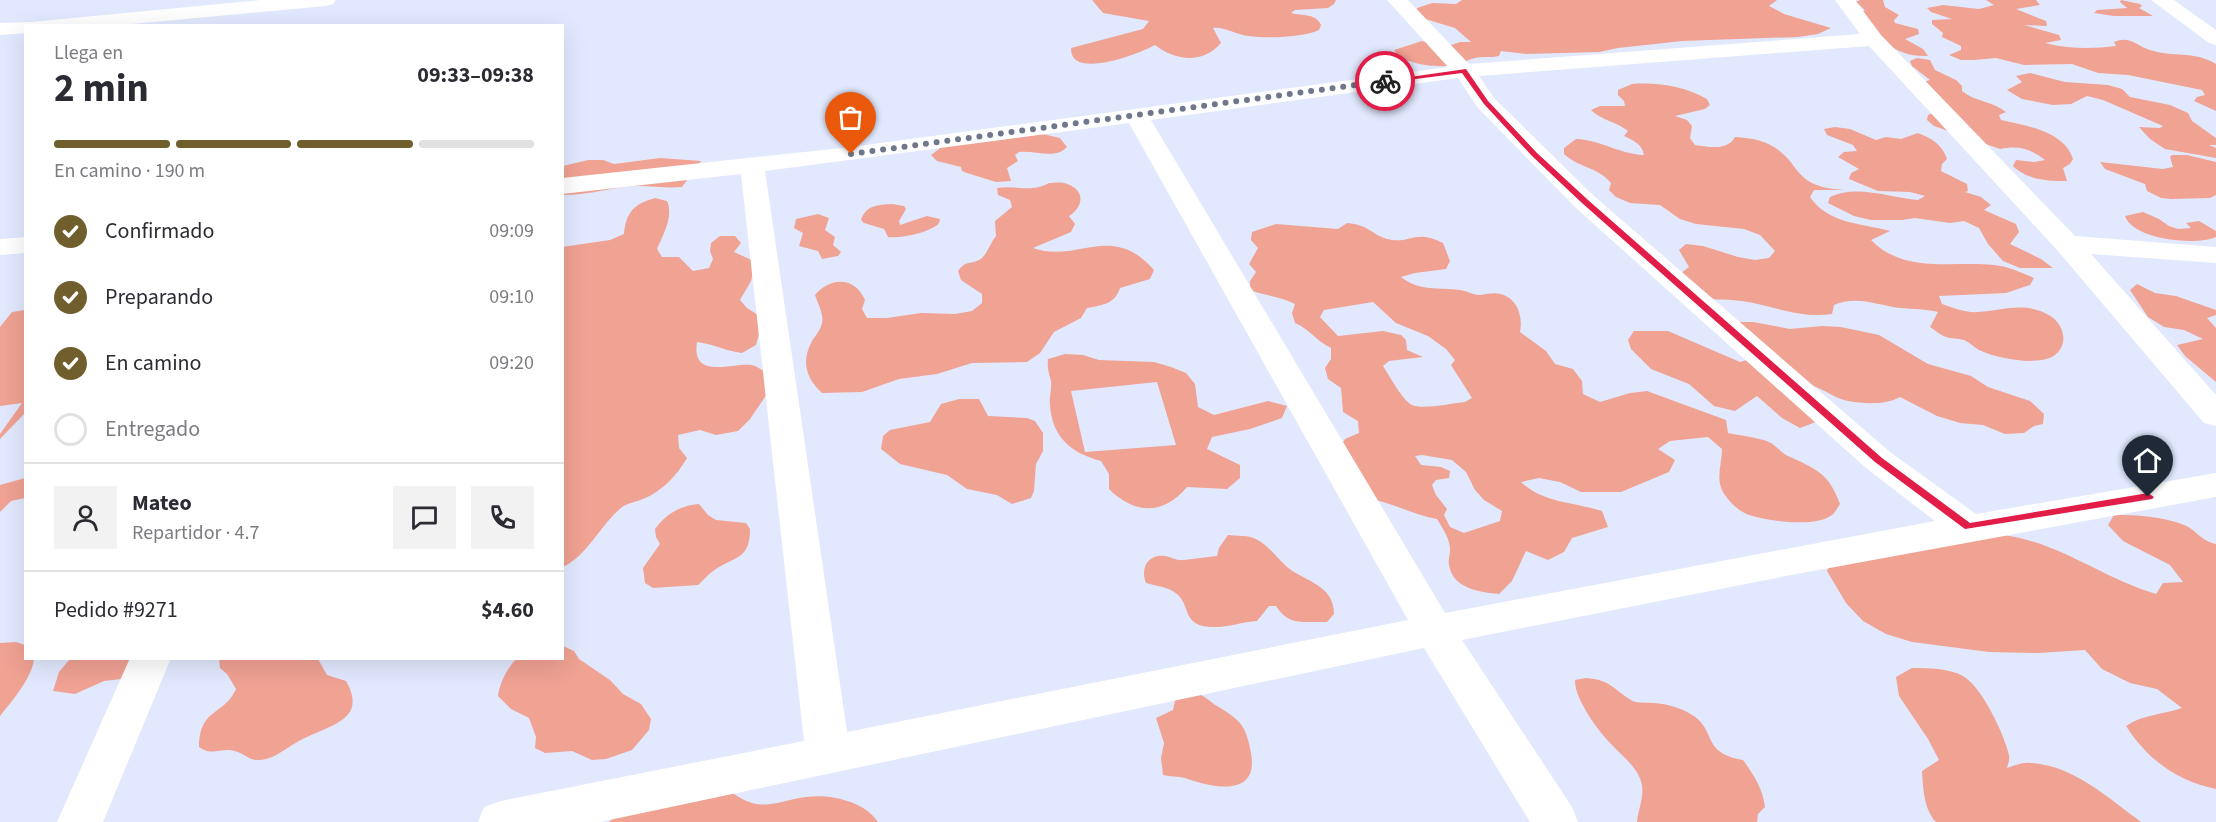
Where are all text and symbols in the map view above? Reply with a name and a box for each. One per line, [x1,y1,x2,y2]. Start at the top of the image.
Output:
text: Llega en [54,39,123,67]
courier [1355,51,1415,111]
text: 09:33–09:38 [417,59,534,91]
text: 2 min [54,61,149,117]
icon: bike [1369,65,1402,98]
pin [825,92,876,154]
icon: bag [834,101,867,134]
text: En camino · 190 m [54,157,205,185]
icon: check [54,215,87,248]
text: Confirmado [105,215,214,247]
text: 09:09 [489,217,534,245]
icon: check [54,281,87,314]
text: Preparando [105,281,213,313]
text: 09:10 [489,283,534,311]
icon: check [54,347,87,380]
text: En camino [105,347,202,379]
text: 09:20 [489,349,534,377]
text: Entregado [105,413,200,445]
pin [2122,435,2173,497]
icon: home [2131,444,2164,477]
button: person [54,486,117,549]
button: chat [393,486,456,549]
button: phone [471,486,534,549]
text: Mateo [132,487,192,519]
text: Repartidor · 4.7 [132,519,259,547]
text: Pedido #9271 [54,594,178,626]
text: $4.60 [481,594,534,626]

